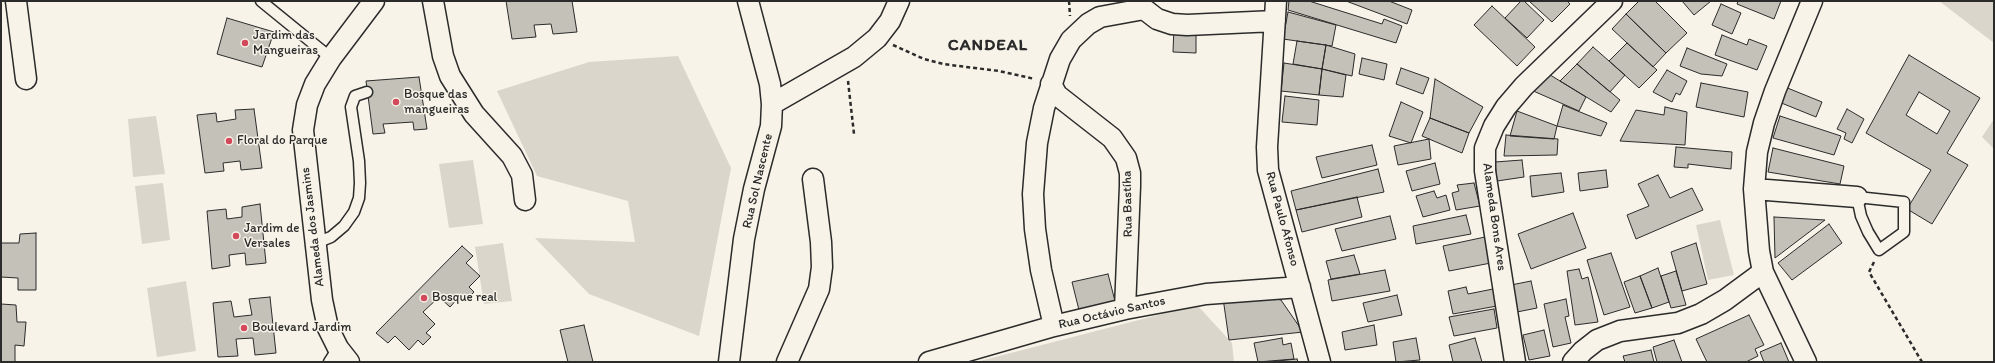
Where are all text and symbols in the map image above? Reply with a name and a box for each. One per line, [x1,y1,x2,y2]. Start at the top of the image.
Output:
place label: Jardim das Mangueiras [253,28,318,59]
district label: CANDEAL [948,36,1028,56]
marker: Jardim das Mangueiras [240,38,250,48]
place label: Bosque das mangueiras [404,87,469,118]
marker: Bosque das mangueiras [391,97,401,107]
street label: Rua Sol Nascente [740,132,776,230]
place label: Floral do Parque [237,133,328,149]
marker: Floral do Parque [224,136,234,146]
street label: Alameda Bons Ares [1479,162,1509,272]
street label: Alameda dos Jasmins [298,166,328,288]
street label: Rua Bastíha [1120,170,1136,238]
street label: Rua Paulo Afonso [1262,170,1302,268]
place label: Jardim de Versales [244,221,299,252]
marker: Jardim de Versales [231,231,241,241]
place label: Bosque real [432,290,497,306]
marker: Bosque real [419,293,429,303]
street label: Rua Octávio Santos [1057,293,1167,333]
place label: Boulevard Jardim [252,320,351,336]
marker: Boulevard Jardim [239,323,249,333]

